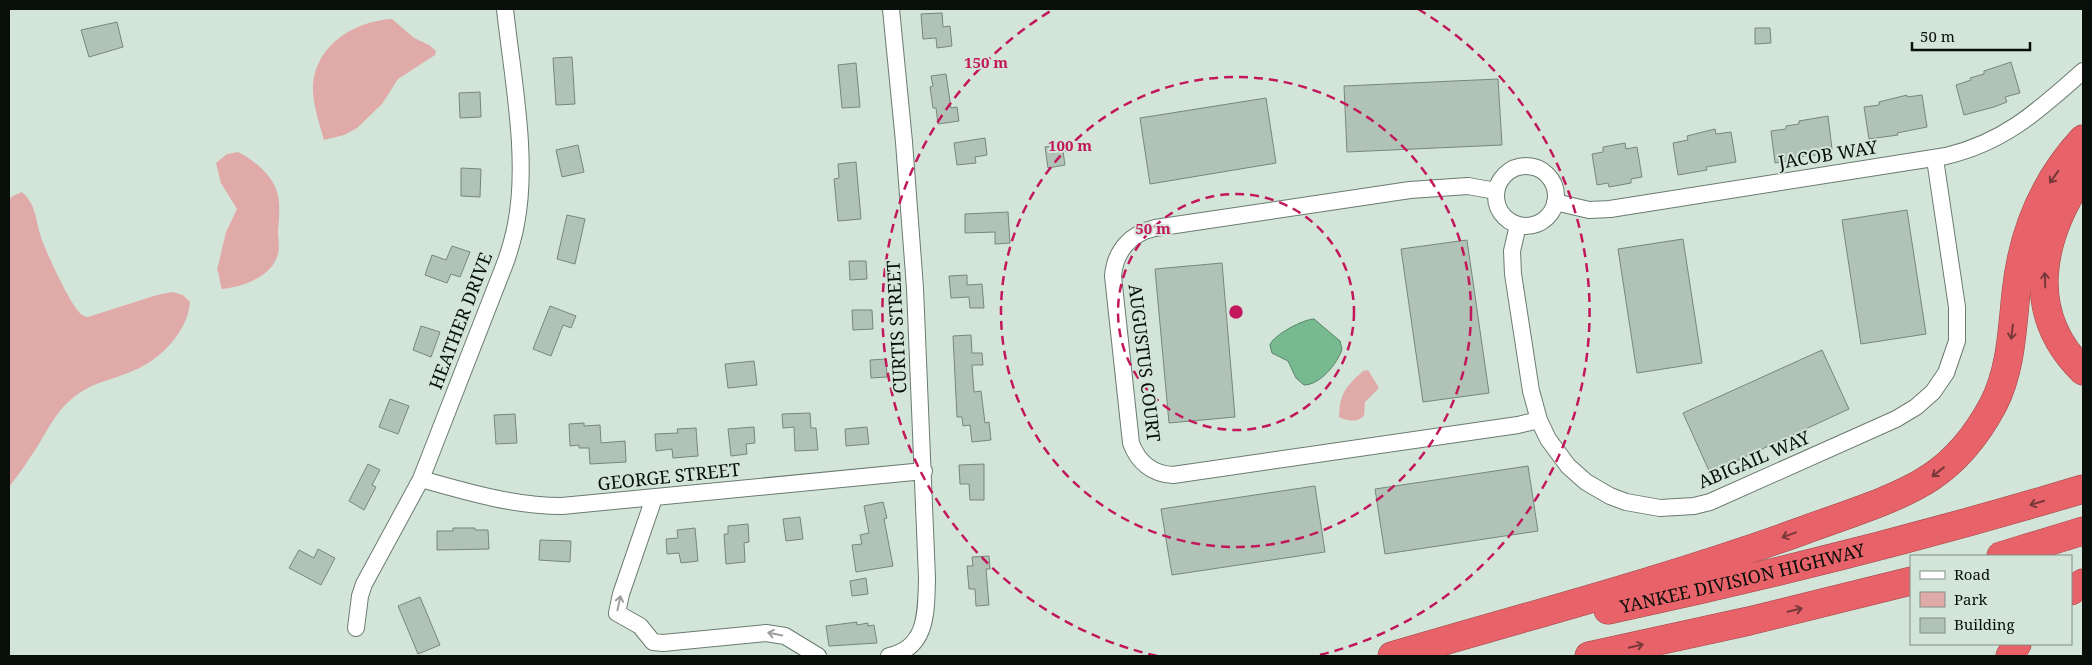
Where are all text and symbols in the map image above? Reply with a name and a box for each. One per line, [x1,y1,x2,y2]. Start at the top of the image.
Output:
scale bar [1912,20,2030,52]
text: 50 m [1920,26,1955,46]
text: 150 m [964,52,1008,72]
street label: JACOB WAY [1776,134,1880,174]
text: 100 m [1048,135,1092,155]
one-way arrow [2049,170,2059,184]
text: 50 m [1135,218,1171,238]
street label: HEATHER DRIVE [423,249,497,393]
street label: CURTIS STREET [881,260,911,394]
one-way arrow [2040,272,2049,288]
street label: AUGUSTUS COURT [1123,283,1167,443]
centre of rings [1227,303,1245,321]
one-way arrow [2007,324,2017,340]
street label: ABIGAIL WAY [1694,424,1814,493]
street label: GEORGE STREET [596,457,741,495]
one-way arrow [1932,466,1945,477]
one-way arrow [2029,498,2045,508]
one-way arrow [1782,531,1797,540]
street label: YANKEE DIVISION HIGHWAY [1616,537,1868,618]
legend [1910,555,2072,645]
text: Road [1954,564,1990,584]
text: Park [1954,589,1988,609]
one-way arrow [615,596,624,612]
one-way arrow [1786,605,1802,614]
text: Building [1954,614,2015,634]
one-way arrow [767,629,783,639]
one-way arrow [1628,641,1644,650]

